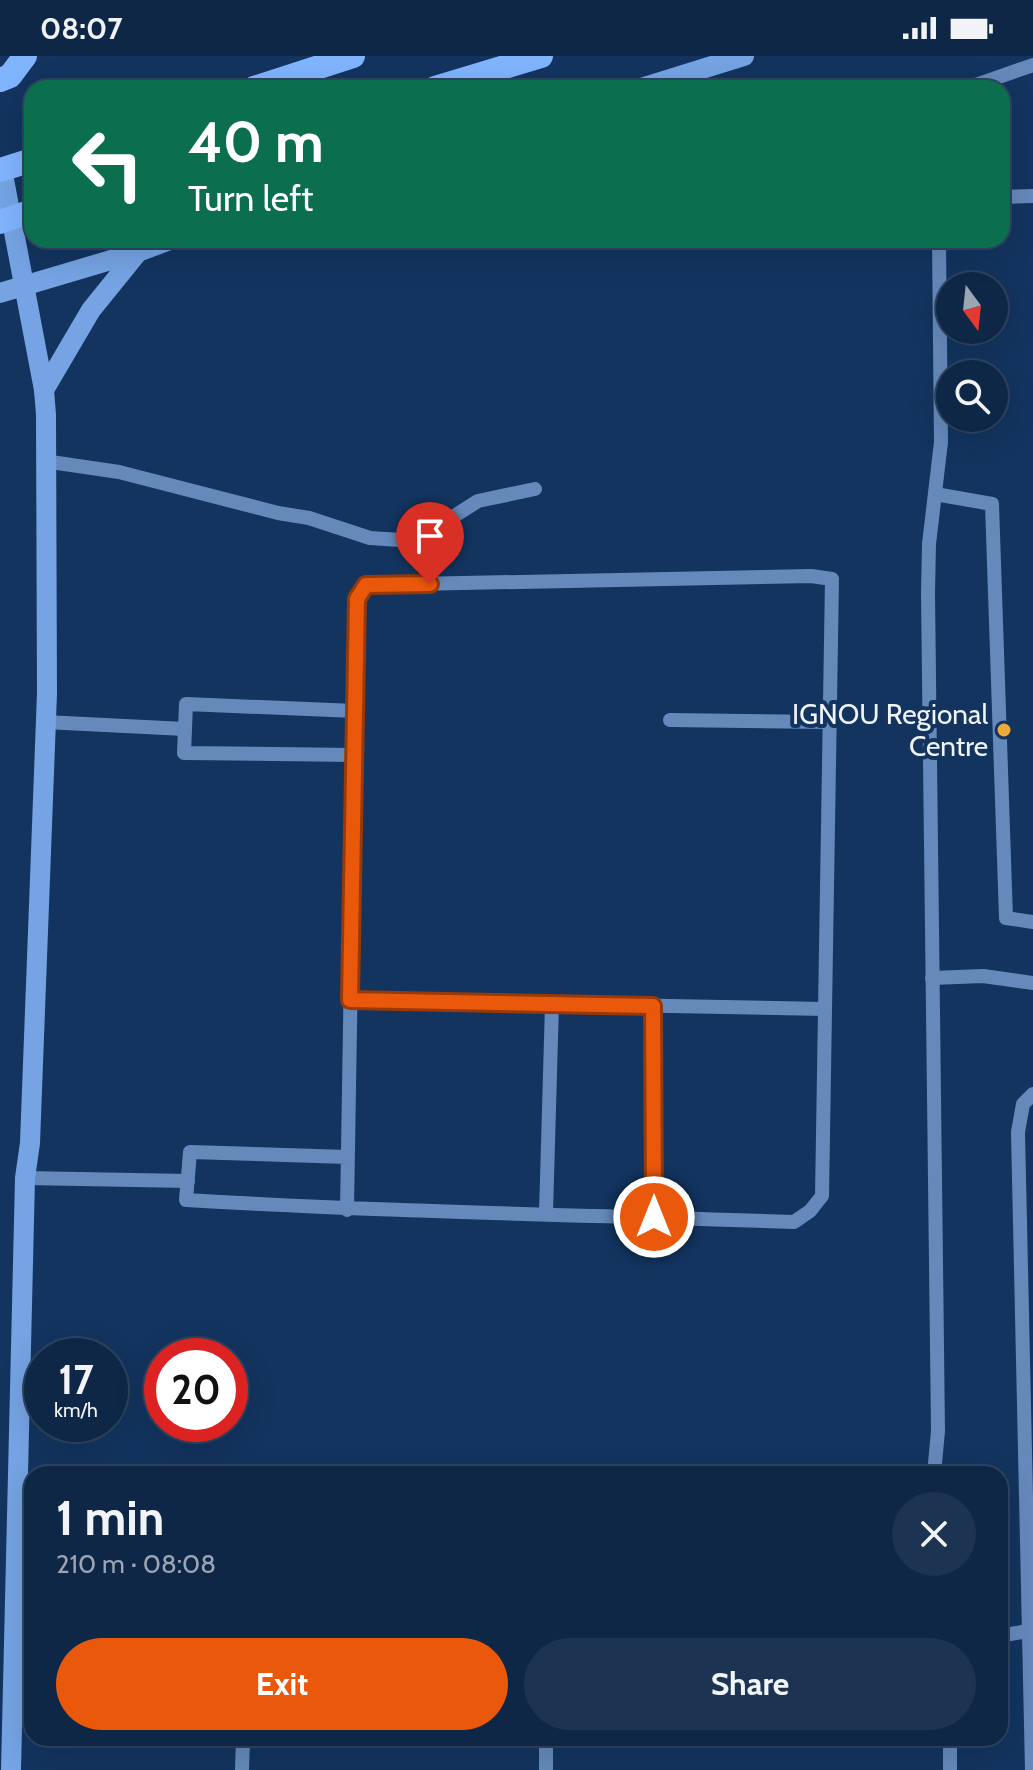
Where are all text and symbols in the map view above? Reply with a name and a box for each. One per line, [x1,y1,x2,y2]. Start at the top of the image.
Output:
text: 08:07 [40,10,122,47]
text: 40 m [188,108,324,176]
icon: left [56,112,160,216]
text: Turn left [188,176,313,220]
north arrow [936,272,1008,344]
map controls [936,272,1008,432]
button: search [936,360,1008,432]
pin [396,502,464,584]
icon: arrive [408,514,452,558]
place label: IGNOU Regional Centre [792,697,988,763]
marker: IGNOU Regional Centre [995,721,1013,739]
position arrow [612,1175,696,1259]
speed limit sign: 20 [144,1338,248,1442]
text: 17 [58,1355,94,1404]
text: km/h [54,1398,98,1422]
text: 1 min [56,1489,164,1547]
button: close [892,1492,976,1576]
text: 210 m · 08:08 [56,1548,216,1580]
button: Exit [56,1638,508,1730]
button: Share [524,1638,976,1730]

